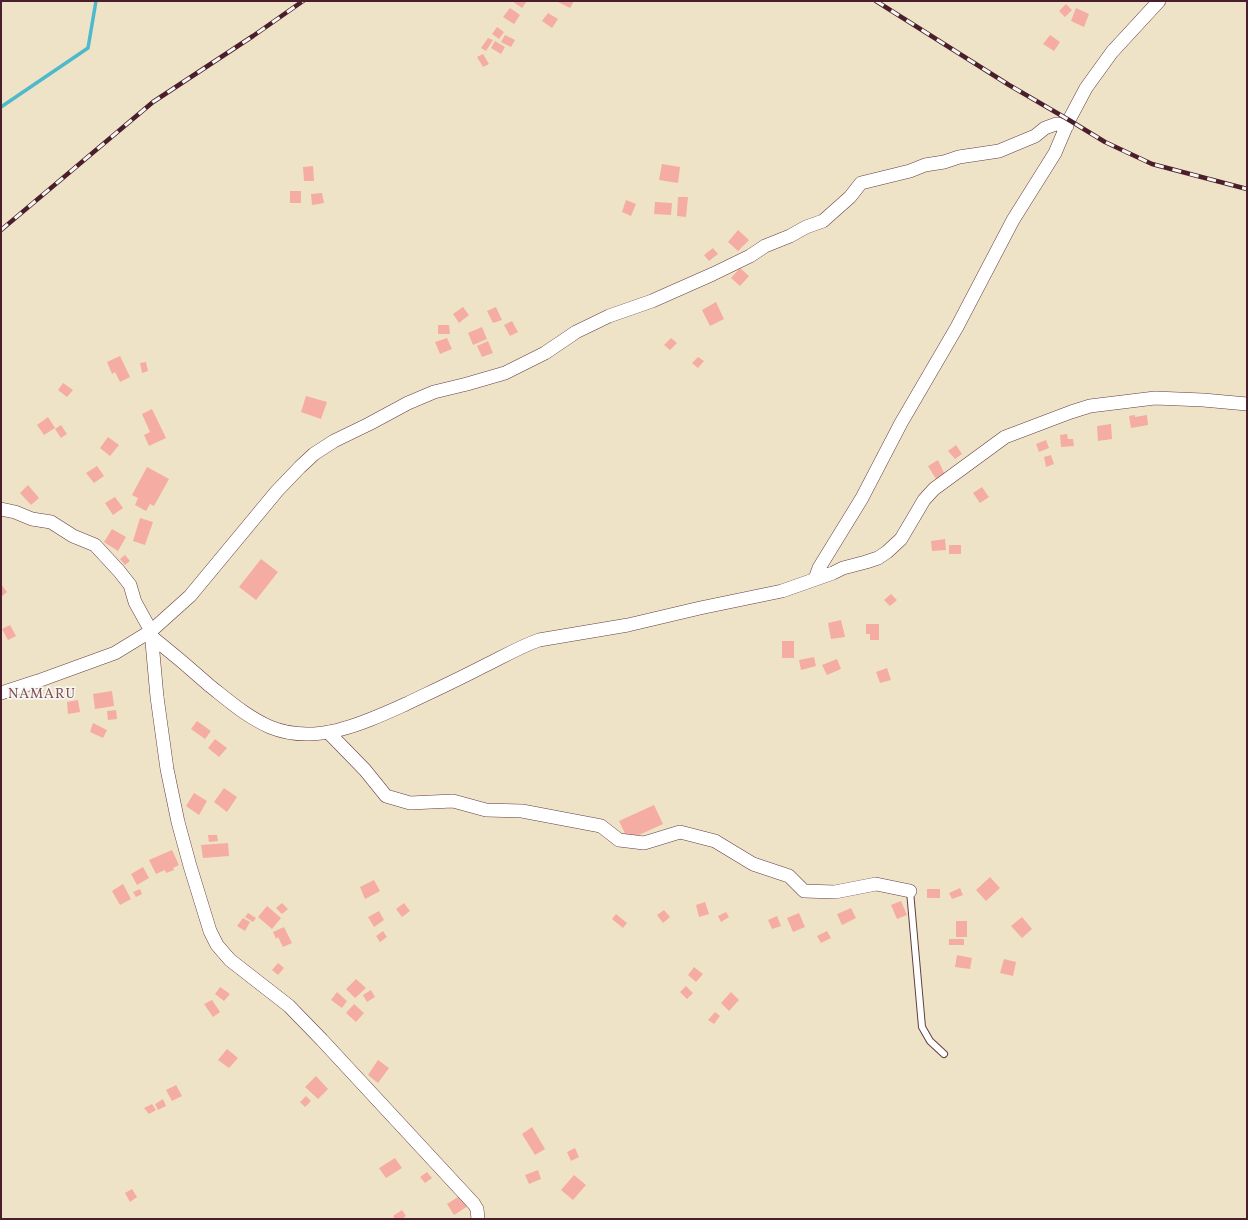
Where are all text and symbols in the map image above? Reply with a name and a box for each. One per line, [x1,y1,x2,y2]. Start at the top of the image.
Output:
district label: NAMARU [8,687,76,703]

